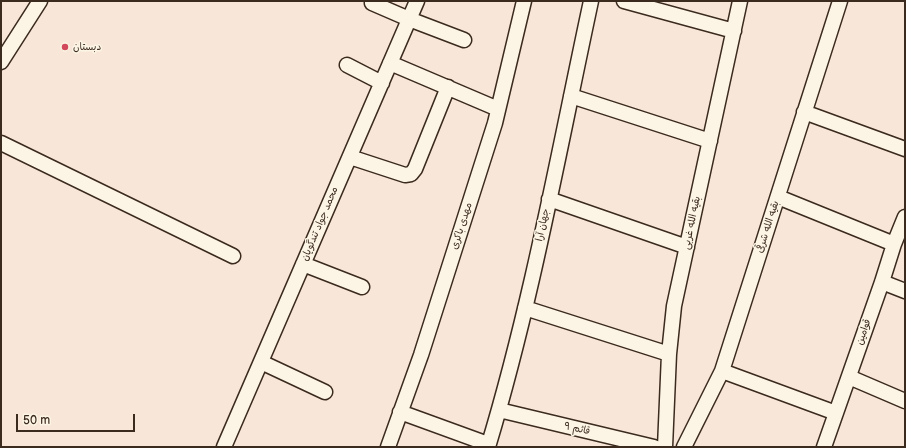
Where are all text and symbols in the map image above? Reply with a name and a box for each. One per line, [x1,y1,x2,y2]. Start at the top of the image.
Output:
place label: دبستان [73,41,101,53]
marker: دبستان [60,42,70,52]
street label: محمد جواد تندگویان [299,185,341,263]
street label: بقیه الله غربی [680,195,704,251]
street label: بقیه الله شرقی [754,199,782,255]
street label: مهدی باکری [449,201,475,251]
street label: جهان آرا [534,208,552,242]
street label: قوامین [854,317,874,347]
scale bar [18,406,137,432]
text: 50 m [23,413,50,428]
street label: قائم ۹ [563,420,591,438]

